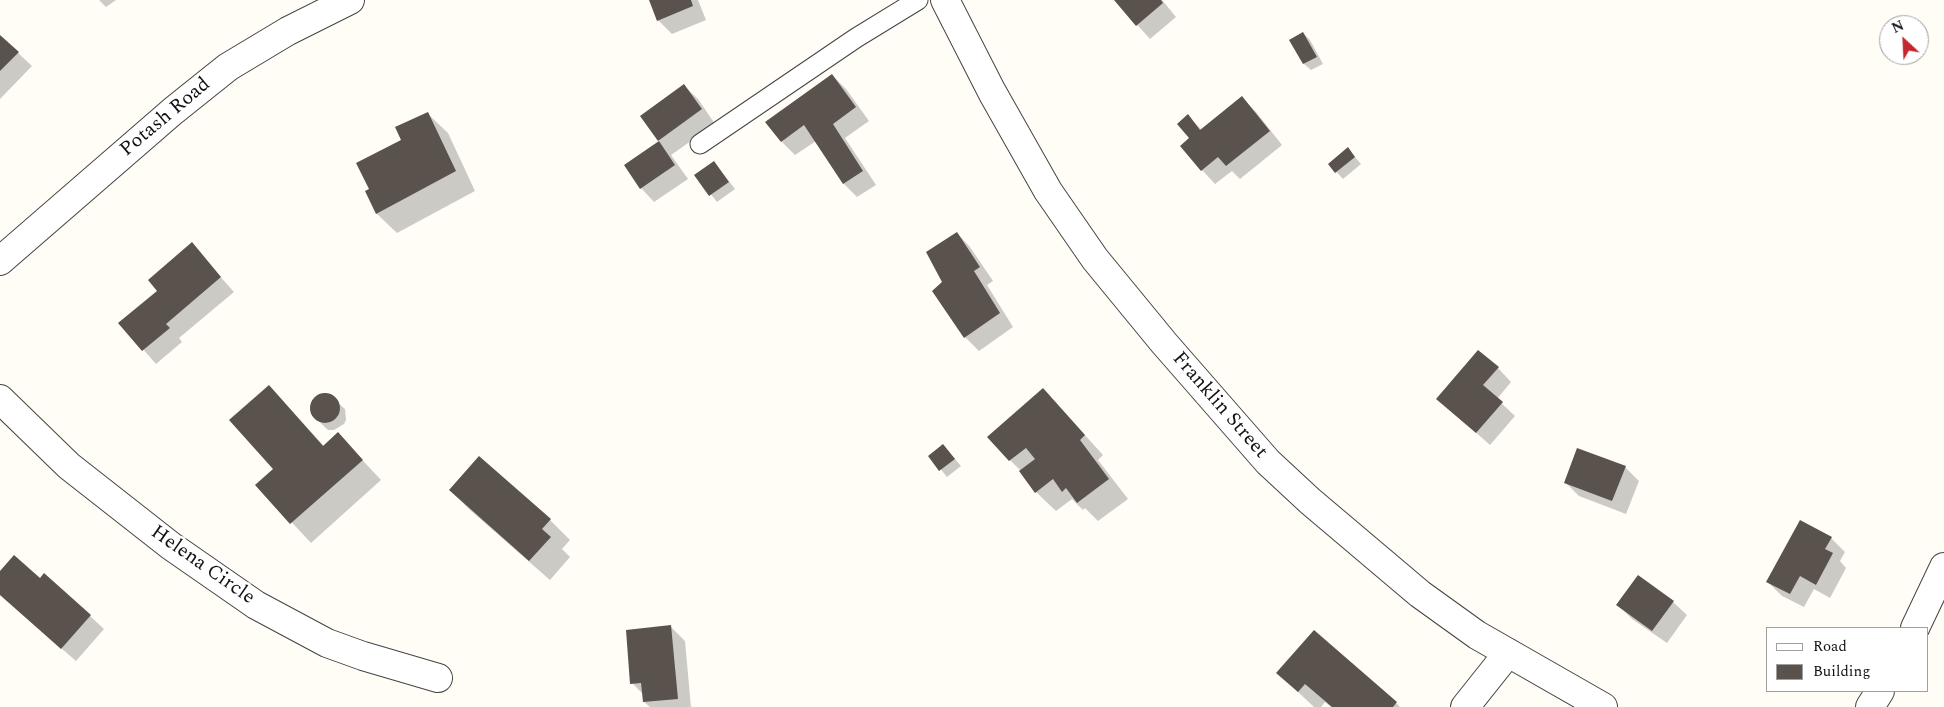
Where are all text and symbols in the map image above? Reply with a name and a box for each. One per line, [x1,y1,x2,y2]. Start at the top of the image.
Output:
north arrow [1879,15,1929,65]
text: N [1888,15,1907,39]
street label: Potash Road [116,73,216,163]
street label: Franklin Street [1166,348,1272,464]
street label: Helena Circle [145,521,259,611]
legend [1766,627,1929,692]
text: Road [1813,635,1847,658]
text: Building [1813,660,1870,683]

